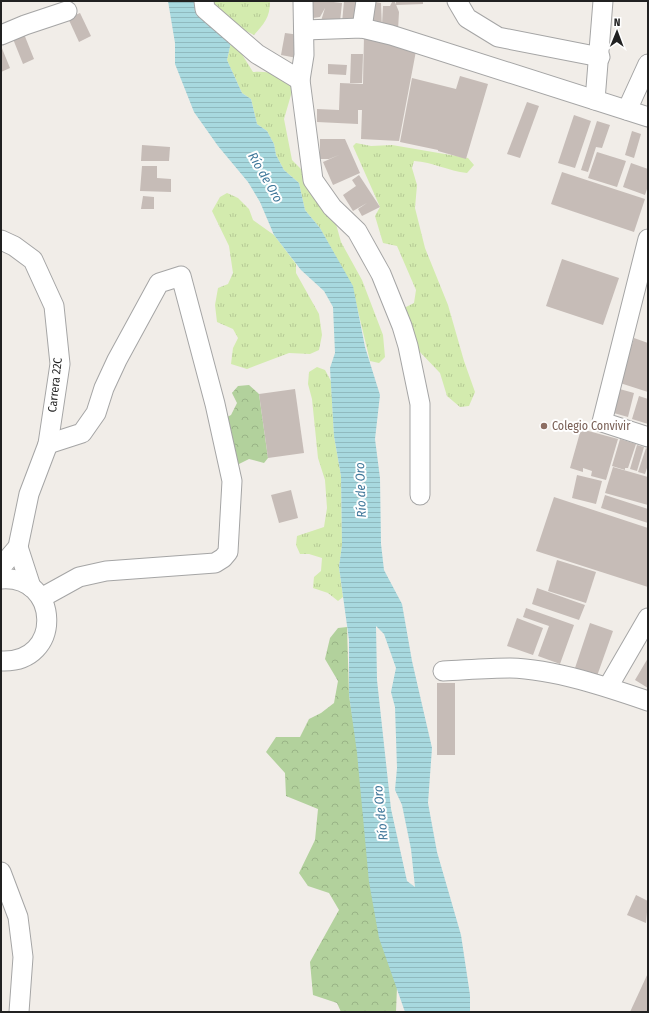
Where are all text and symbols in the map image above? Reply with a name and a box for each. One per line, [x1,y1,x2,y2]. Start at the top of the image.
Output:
north arrow [597,12,637,52]
text: N [614,16,621,29]
water label: Río de Oro [245,150,286,205]
street label: Carrera 22C [45,357,65,413]
place label: Colegio Convivir [552,419,631,433]
marker: Colegio Convivir [539,421,549,431]
water label: Río de Oro [352,462,369,518]
water label: Río de Oro [370,785,391,841]

